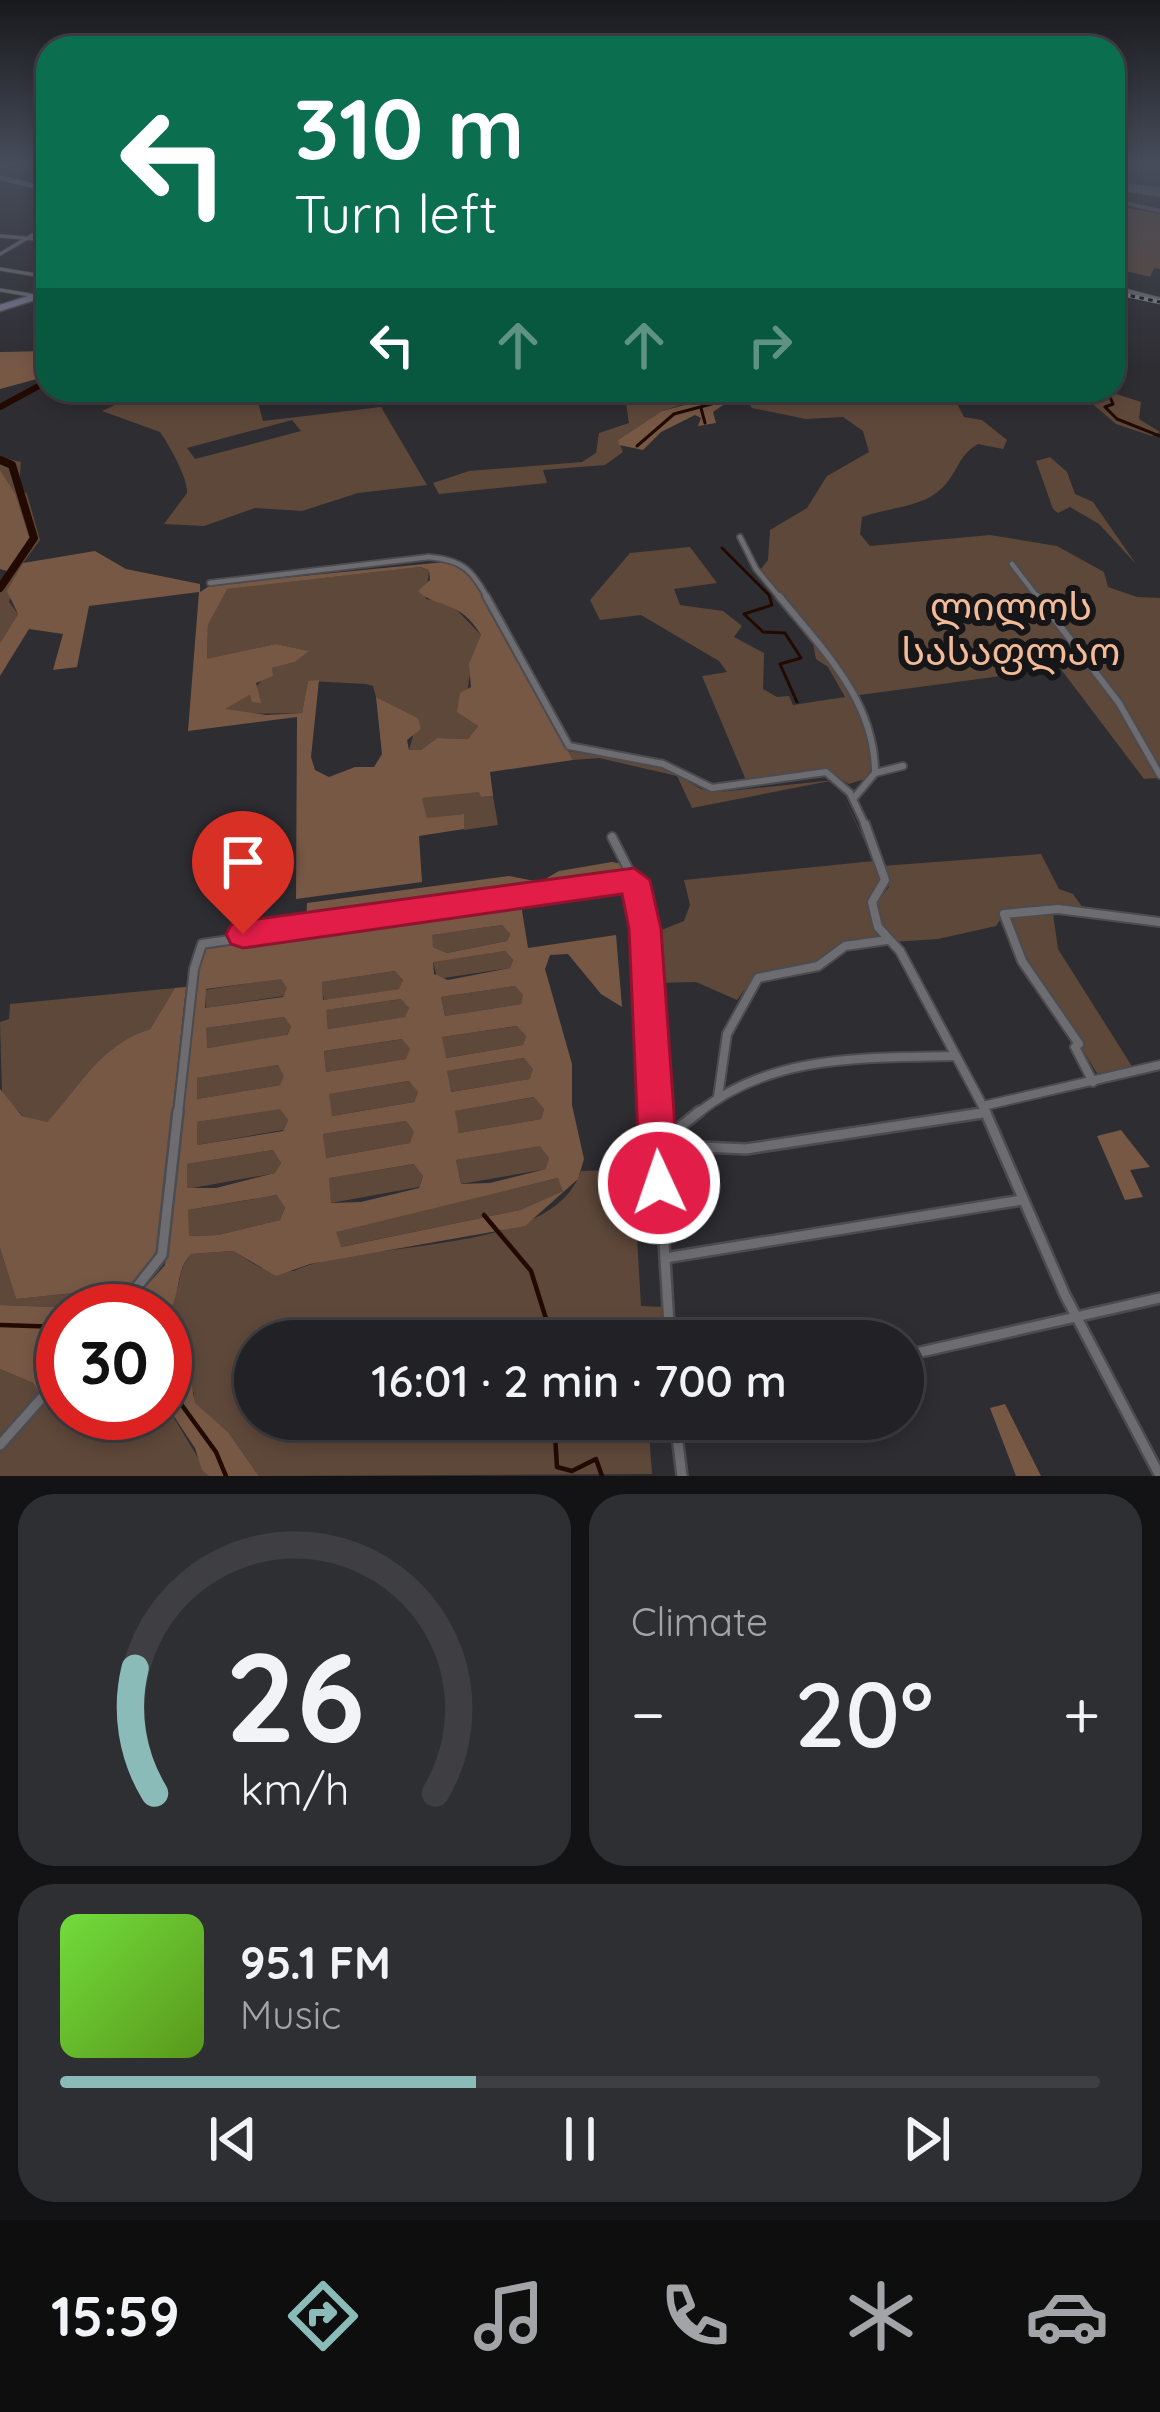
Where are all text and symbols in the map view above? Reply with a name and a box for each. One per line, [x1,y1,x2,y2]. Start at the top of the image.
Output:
text: 310 m [294,75,524,180]
icon: left [96,84,252,240]
text: Turn left [294,179,498,247]
icon: left [359,312,425,378]
icon: ahead [485,312,551,378]
icon: ahead [611,312,677,378]
icon: right [737,312,803,378]
park label: ლილოს სასაფლაო [902,581,1120,675]
pin [192,811,294,934]
icon: arrive [210,829,276,895]
position arrow [596,1120,722,1246]
speed limit sign: 30 [36,1284,192,1440]
text: 16:01 · 2 min · 700 m [371,1352,787,1408]
text: Climate [631,1597,768,1646]
text: 26 [224,1617,365,1773]
text: 20° [795,1657,934,1770]
text: − [631,1672,665,1755]
text: + [1063,1672,1100,1755]
text: km/h [240,1762,349,1816]
text: 95.1 FM [240,1934,391,1990]
text: Music [240,1990,341,2039]
icon: previous [200,2106,266,2172]
icon: pause [547,2106,613,2172]
icon: next [894,2106,960,2172]
icon: directions [281,2274,365,2358]
icon: music [467,2274,551,2358]
icon: phone [653,2274,737,2358]
icon: climate [839,2274,923,2358]
icon: car [1025,2274,1109,2358]
text: 15:59 [51,2282,180,2350]

